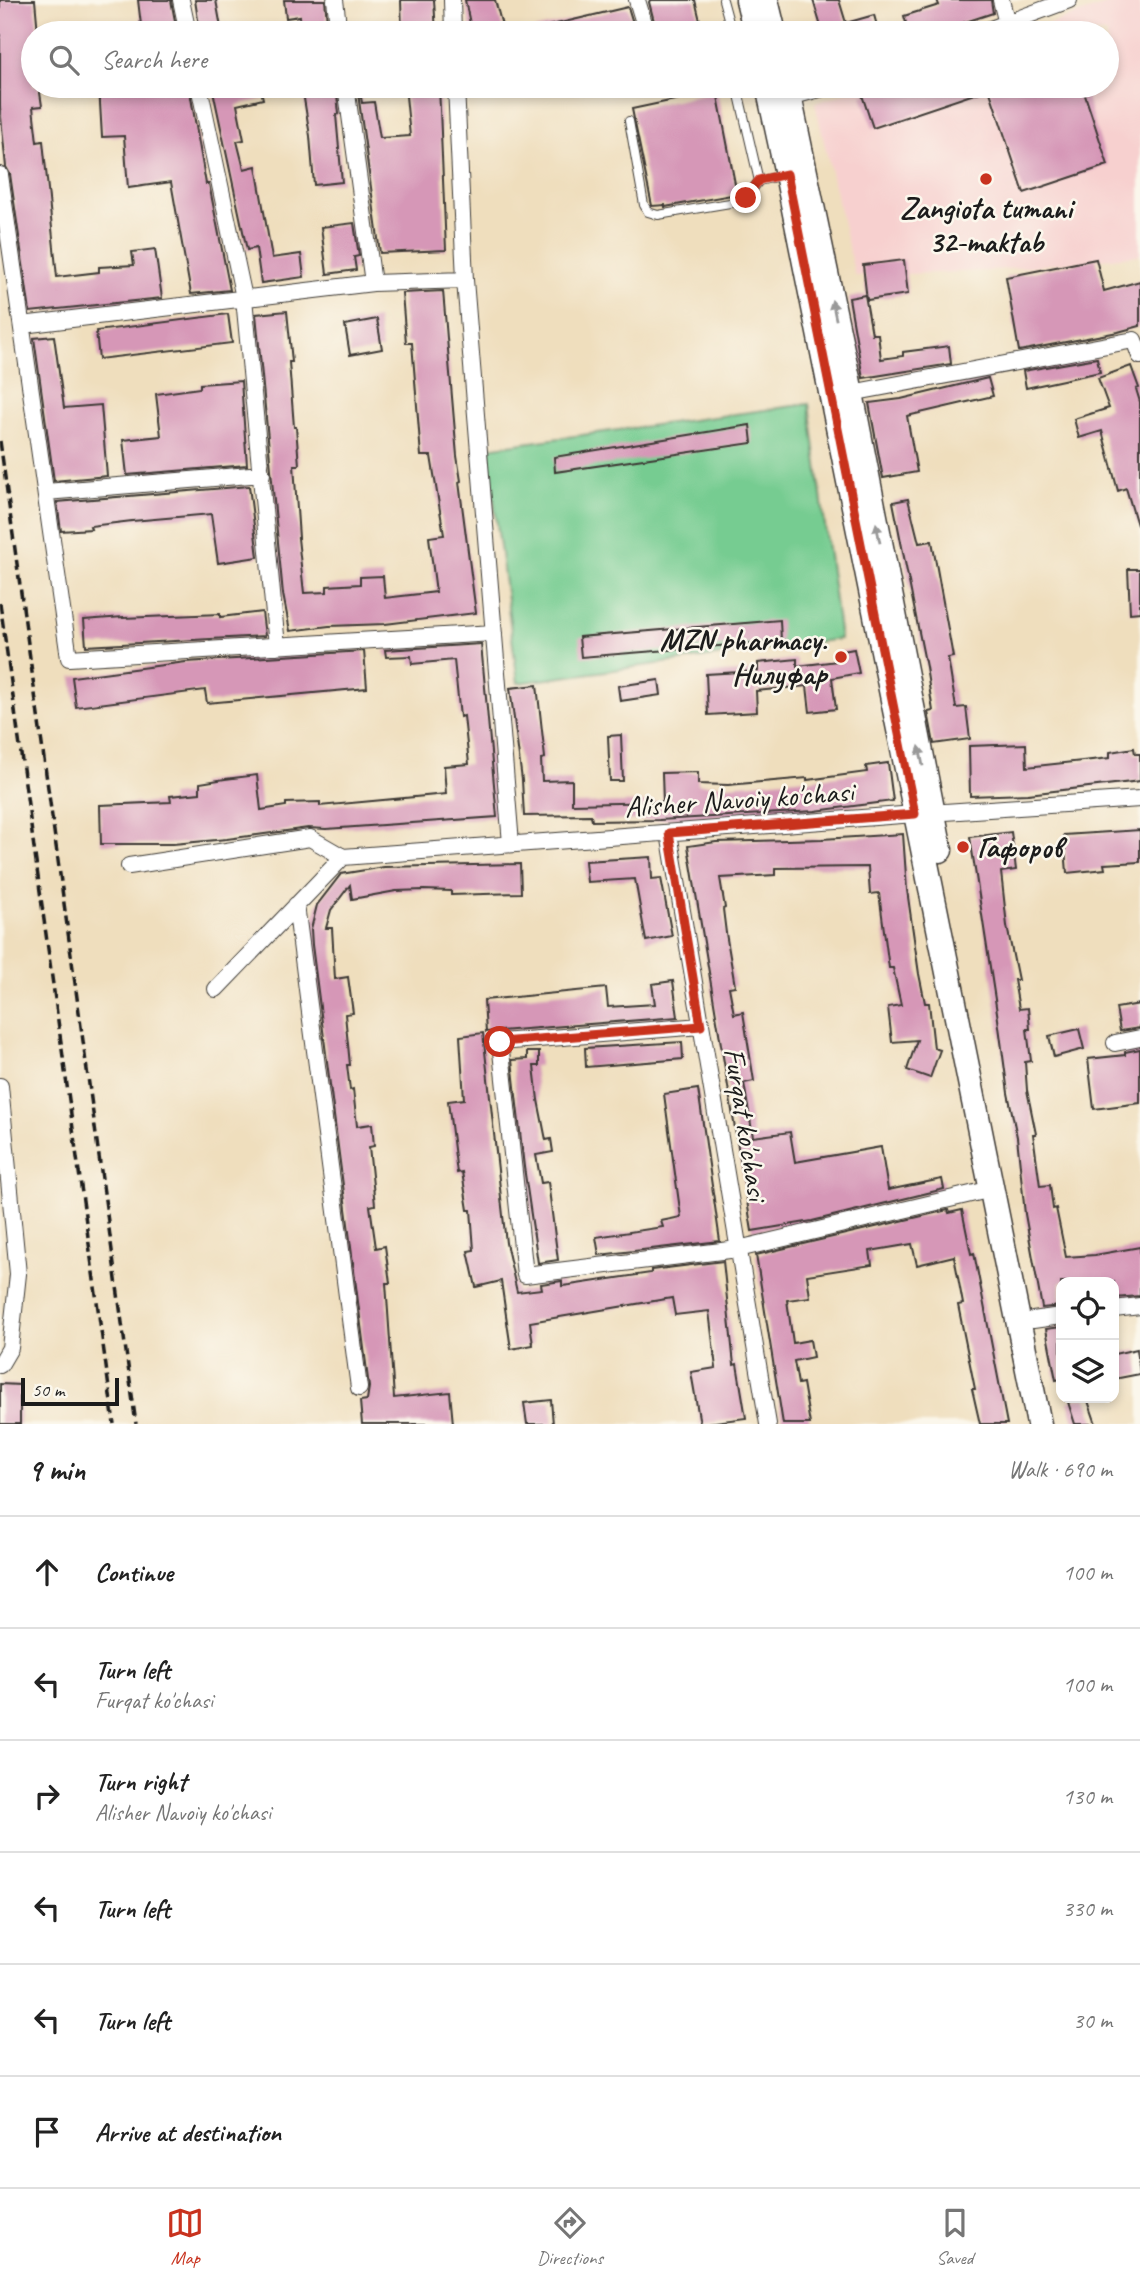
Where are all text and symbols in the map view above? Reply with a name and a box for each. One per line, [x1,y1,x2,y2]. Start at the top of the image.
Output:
search box [21,21,1119,98]
icon: search [45,41,83,79]
text: Search here [101,43,207,76]
marker: Zangiota tumani 32-maktab [978,171,994,187]
route end [730,182,761,213]
place label: Zangiota tumani 32-maktab [900,189,1076,261]
one-way arrow [829,299,840,321]
one-way arrow [873,522,884,544]
place label: MZN pharmacy. Нилуфар [660,621,829,694]
marker: MZN pharmacy. Нилуфар [833,649,849,665]
one-way arrow [916,745,927,767]
street label: Alisher Navoiy ko'chasi [623,772,858,826]
place label: Гафоров [977,828,1068,866]
marker: Гафоров [955,839,971,855]
route start [484,1026,515,1057]
street label: Furqat ko'chasi [715,1045,777,1206]
map controls [1056,1277,1119,1403]
button: locate [1056,1277,1119,1340]
button: layers [1056,1340,1119,1403]
scale bar [21,1375,119,1407]
text: 50 m [32,1378,64,1402]
text: 9 min [28,1451,85,1489]
text: Walk · 690 m [1008,1455,1112,1484]
icon: ahead [28,1553,66,1591]
text: Continue [95,1556,173,1589]
text: 100 m [1063,1558,1112,1587]
text: Turn left [95,1653,170,1686]
icon: left [28,1665,66,1703]
text: 100 m [1063,1670,1112,1699]
text: Furqat ko'chasi [95,1686,213,1715]
text: Turn right [95,1765,186,1798]
icon: right [28,1777,66,1815]
text: 130 m [1063,1782,1112,1811]
text: Alisher Navoiy ko'chasi [95,1798,271,1827]
icon: left [28,1889,66,1927]
text: Turn left [95,1892,170,1925]
text: 330 m [1063,1894,1112,1923]
icon: left [28,2001,66,2039]
text: Turn left [95,2004,170,2037]
text: 30 m [1073,2006,1112,2035]
icon: arrive [28,2113,66,2151]
text: Arrive at destination [95,2116,281,2149]
tab: Map [166,2204,204,2270]
tab: Directions [537,2204,603,2270]
tab: Saved [936,2204,974,2270]

